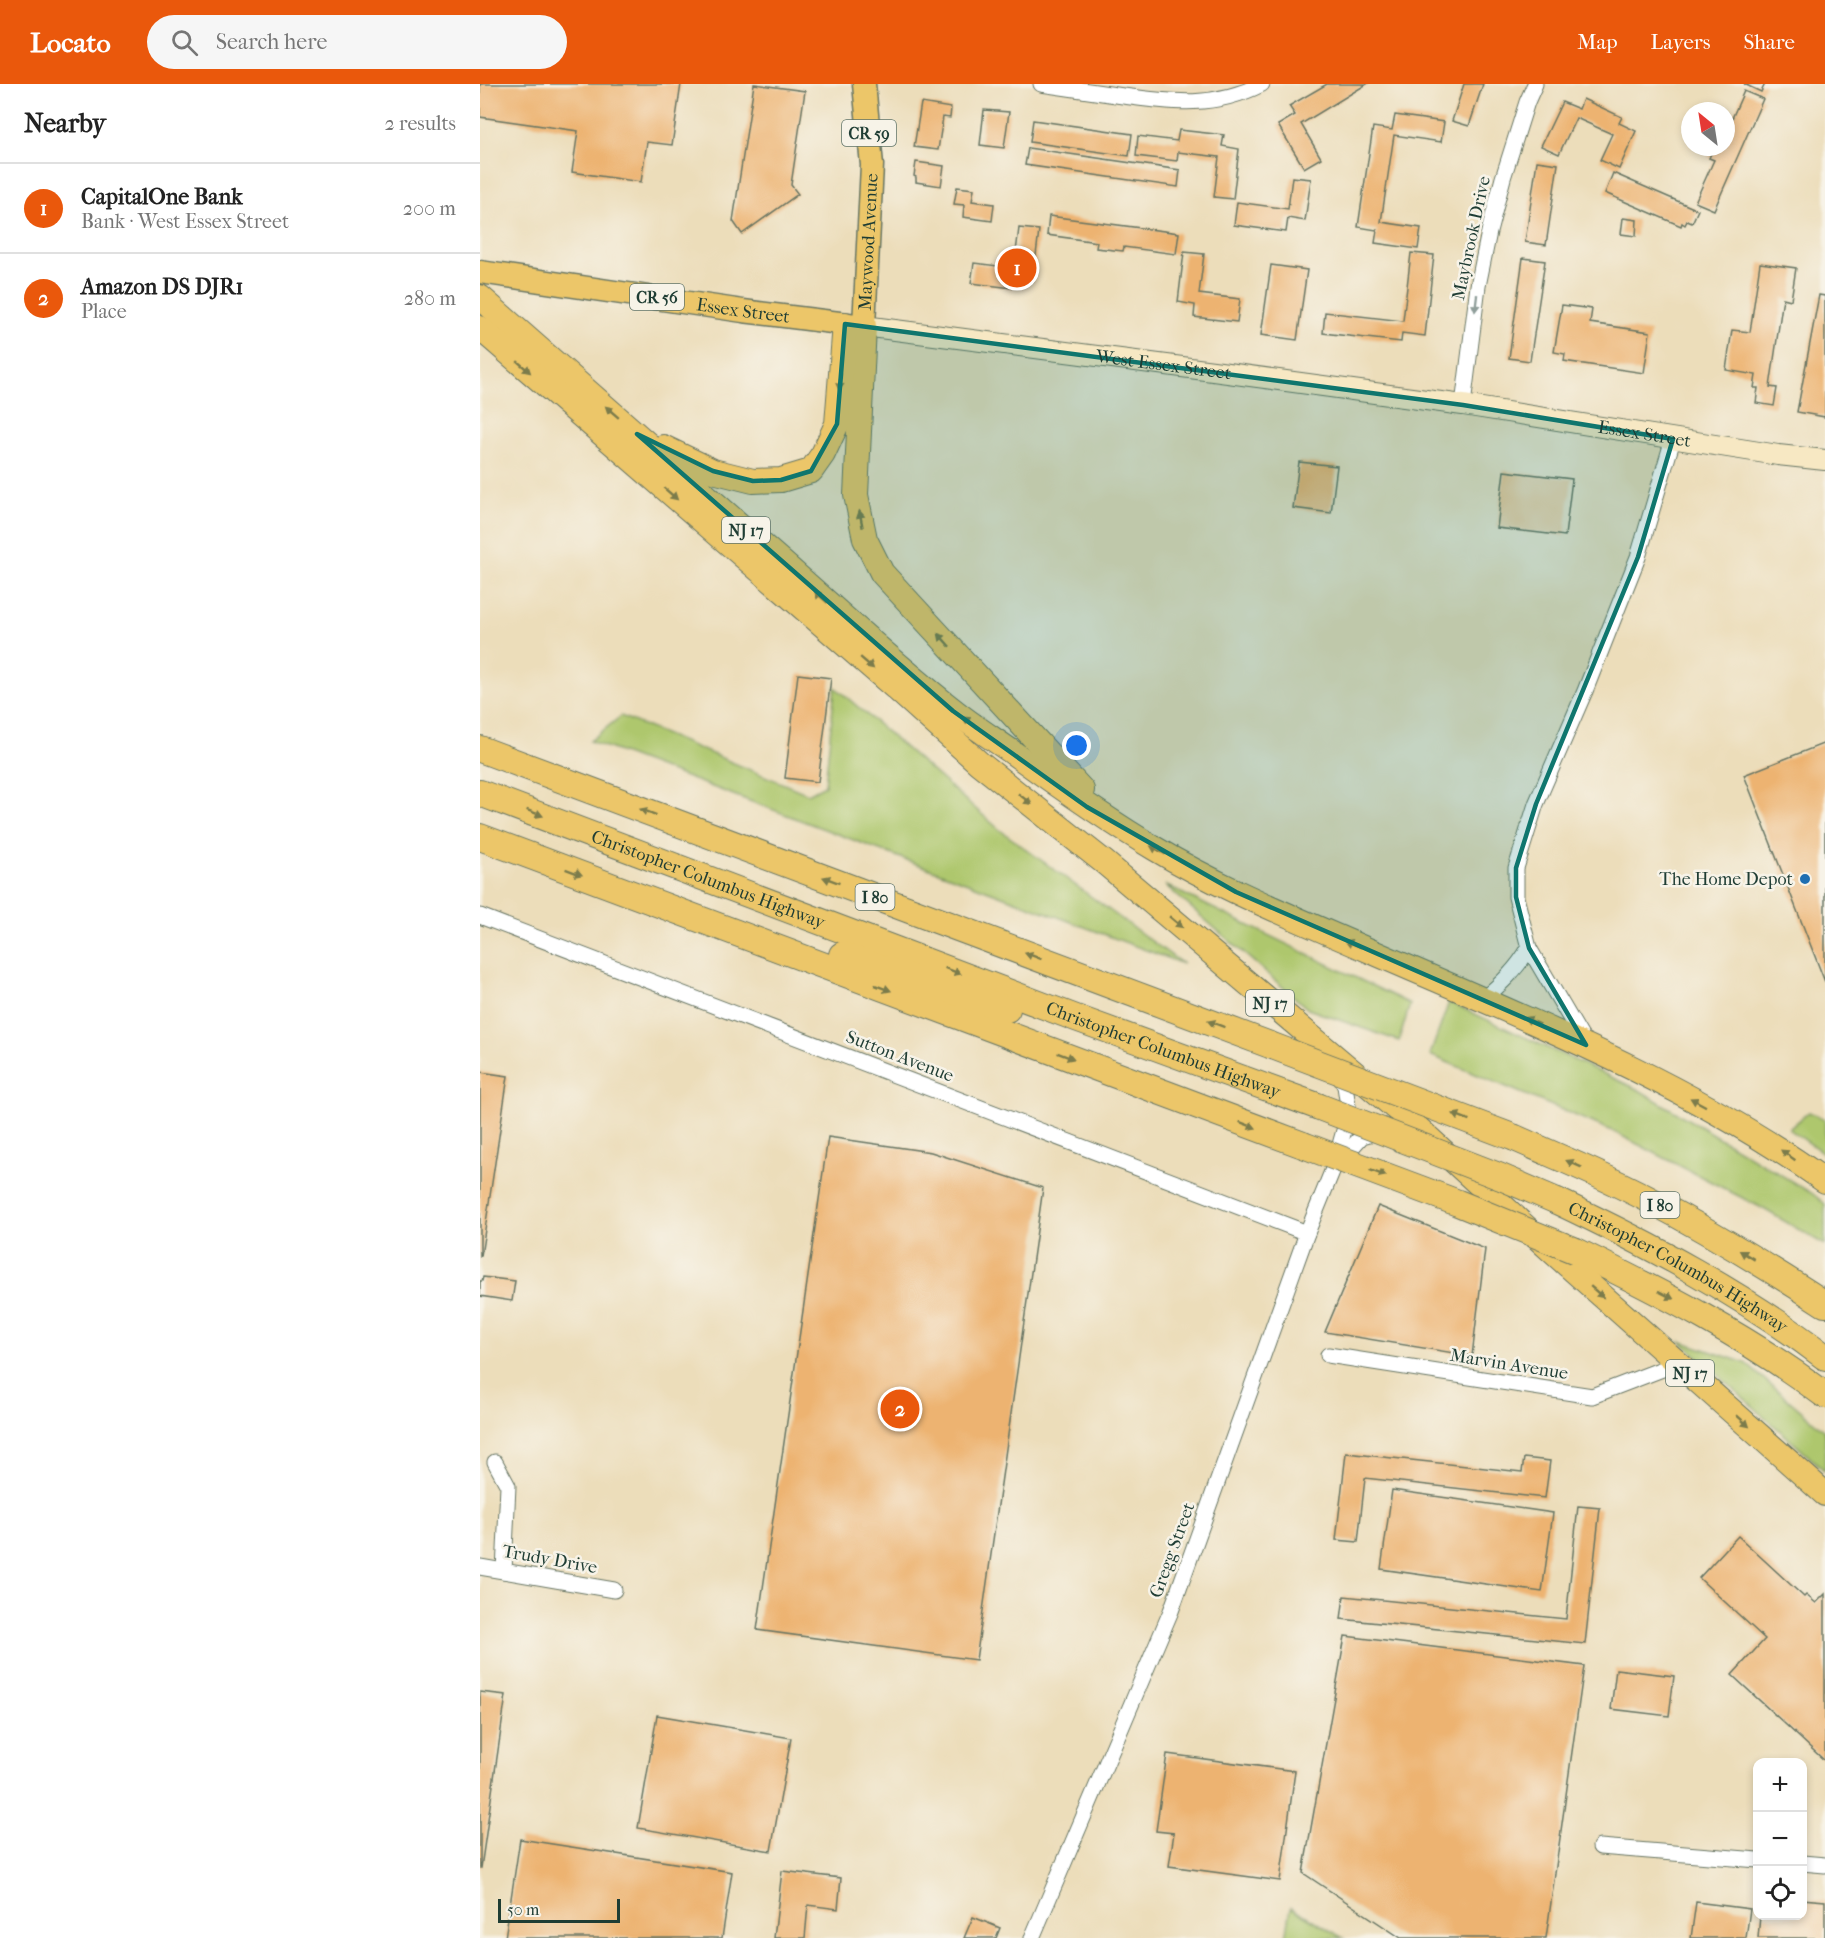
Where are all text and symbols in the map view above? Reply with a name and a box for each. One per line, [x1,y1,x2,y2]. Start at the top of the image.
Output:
search box [147,15,567,69]
text: Locato [30,26,111,59]
icon: search [168,26,201,59]
text: Search here [216,29,327,55]
text: Map [1577,30,1618,54]
text: Layers [1651,30,1710,54]
text: Share [1743,30,1795,54]
north arrow [1681,102,1735,156]
text: Nearby [24,108,106,139]
text: 2 results [385,112,456,135]
road number: CR 59 [842,120,896,146]
street label: Maywood Avenue [855,173,883,311]
street label: Maybrook Drive [1448,174,1495,302]
text: CapitalOne Bank [81,184,243,210]
text: 1 [40,197,47,220]
text: 200 m [403,197,456,220]
text: Bank · West Essex Street [81,210,289,233]
pin: 1 [998,246,1036,291]
text: Amazon DS DJR1 [81,274,243,300]
road number: CR 56 [630,284,684,310]
text: 2 [38,287,49,310]
text: 280 m [404,287,456,310]
one-way arrow [1471,293,1481,312]
street label: Essex Street [695,294,792,328]
text: Place [81,300,127,323]
street label: West Essex Street [1094,346,1233,384]
one-way arrow [516,360,531,373]
one-way arrow [835,373,845,392]
one-way arrow [605,406,620,419]
street label: Essex Street [1596,417,1693,452]
one-way arrow [663,487,678,500]
one-way arrow [856,509,865,528]
road number: NJ 17 [722,517,770,543]
one-way arrow [813,590,829,603]
one-way arrow [937,633,951,648]
one-way arrow [859,656,875,669]
one-way arrow [962,716,978,728]
your location [1062,731,1091,760]
one-way arrow [1017,793,1032,805]
one-way arrow [639,807,657,817]
one-way arrow [526,809,544,819]
street label: Christopher Columbus Highway [588,826,829,934]
one-way arrow [1150,845,1166,856]
one-way arrow [565,868,583,877]
place label: The Home Depot [1659,869,1794,890]
marker: The Home Depot [1798,872,1812,886]
one-way arrow [821,875,839,885]
road number: I 80 [856,884,894,910]
one-way arrow [1168,915,1183,928]
one-way arrow [1344,939,1362,949]
one-way arrow [1024,951,1042,960]
one-way arrow [944,967,962,976]
one-way arrow [874,984,892,994]
road number: NJ 17 [1246,990,1294,1016]
street label: Christopher Columbus Highway [1043,998,1285,1103]
one-way arrow [1523,1016,1541,1026]
one-way arrow [1206,1019,1224,1029]
street label: Sutton Avenue [843,1026,957,1087]
one-way arrow [1057,1052,1075,1062]
one-way arrow [1690,1097,1707,1107]
one-way arrow [1452,1112,1470,1122]
one-way arrow [1240,1120,1258,1130]
one-way arrow [1780,1149,1796,1161]
one-way arrow [1565,1159,1583,1169]
one-way arrow [1369,1169,1387,1178]
road number: I 80 [1640,1192,1680,1218]
street label: Christopher Columbus Highway [1565,1198,1793,1338]
one-way arrow [1739,1249,1755,1260]
one-way arrow [1590,1285,1605,1299]
one-way arrow [1657,1290,1675,1300]
street label: Marvin Avenue [1448,1345,1570,1384]
road number: NJ 17 [1666,1360,1714,1386]
pin: 2 [880,1386,920,1432]
one-way arrow [1736,1414,1751,1428]
street label: Gregg Street [1146,1499,1200,1601]
street label: Trudy Drive [501,1541,599,1578]
map controls [1753,1758,1807,1920]
button: + [1753,1758,1807,1812]
button: − [1753,1812,1807,1866]
button: locate [1753,1866,1807,1920]
scale bar [498,1896,620,1924]
text: 50 m [507,1900,539,1919]

